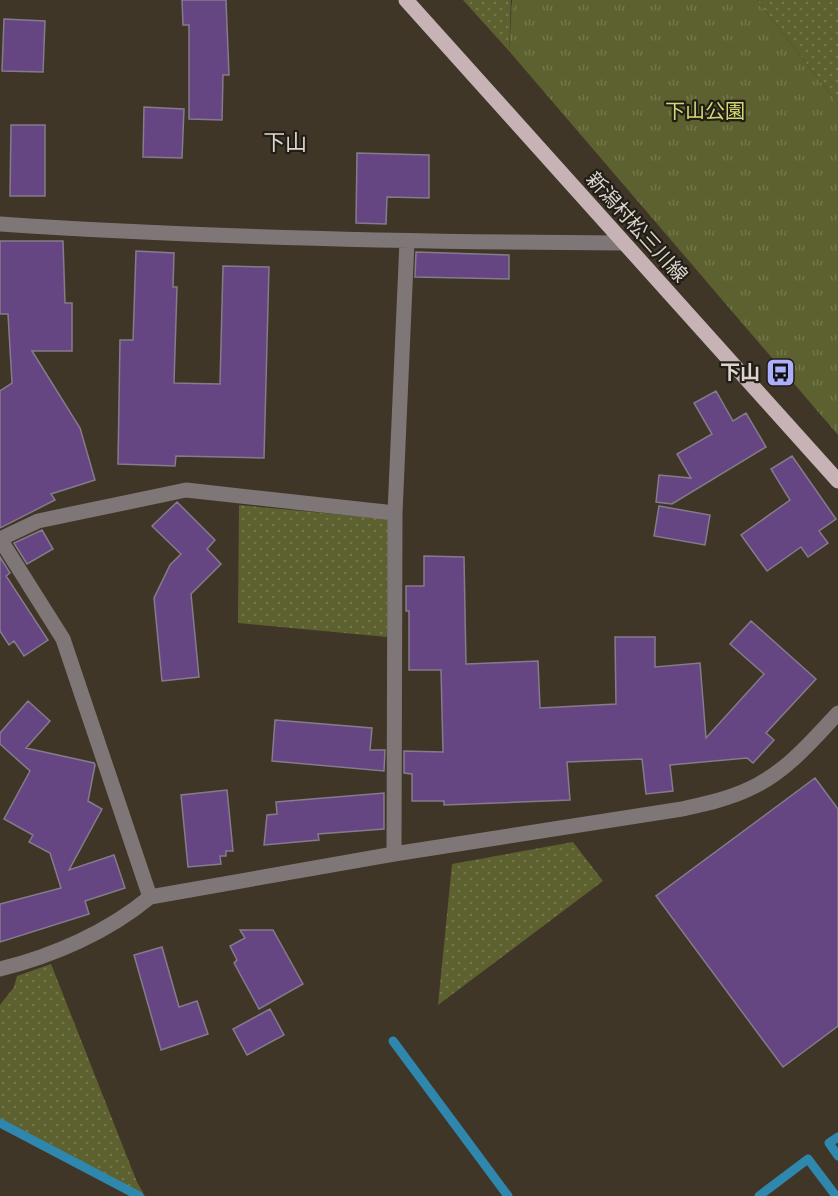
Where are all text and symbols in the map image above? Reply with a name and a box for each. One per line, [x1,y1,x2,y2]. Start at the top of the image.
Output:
park label: 下山公園 [665,97,745,124]
district label: 下山 [263,127,307,156]
street label: 新潟村松三川線 [580,166,694,288]
bus stop icon: 下山 [765,356,797,388]
place label: 下山 [720,358,760,385]

